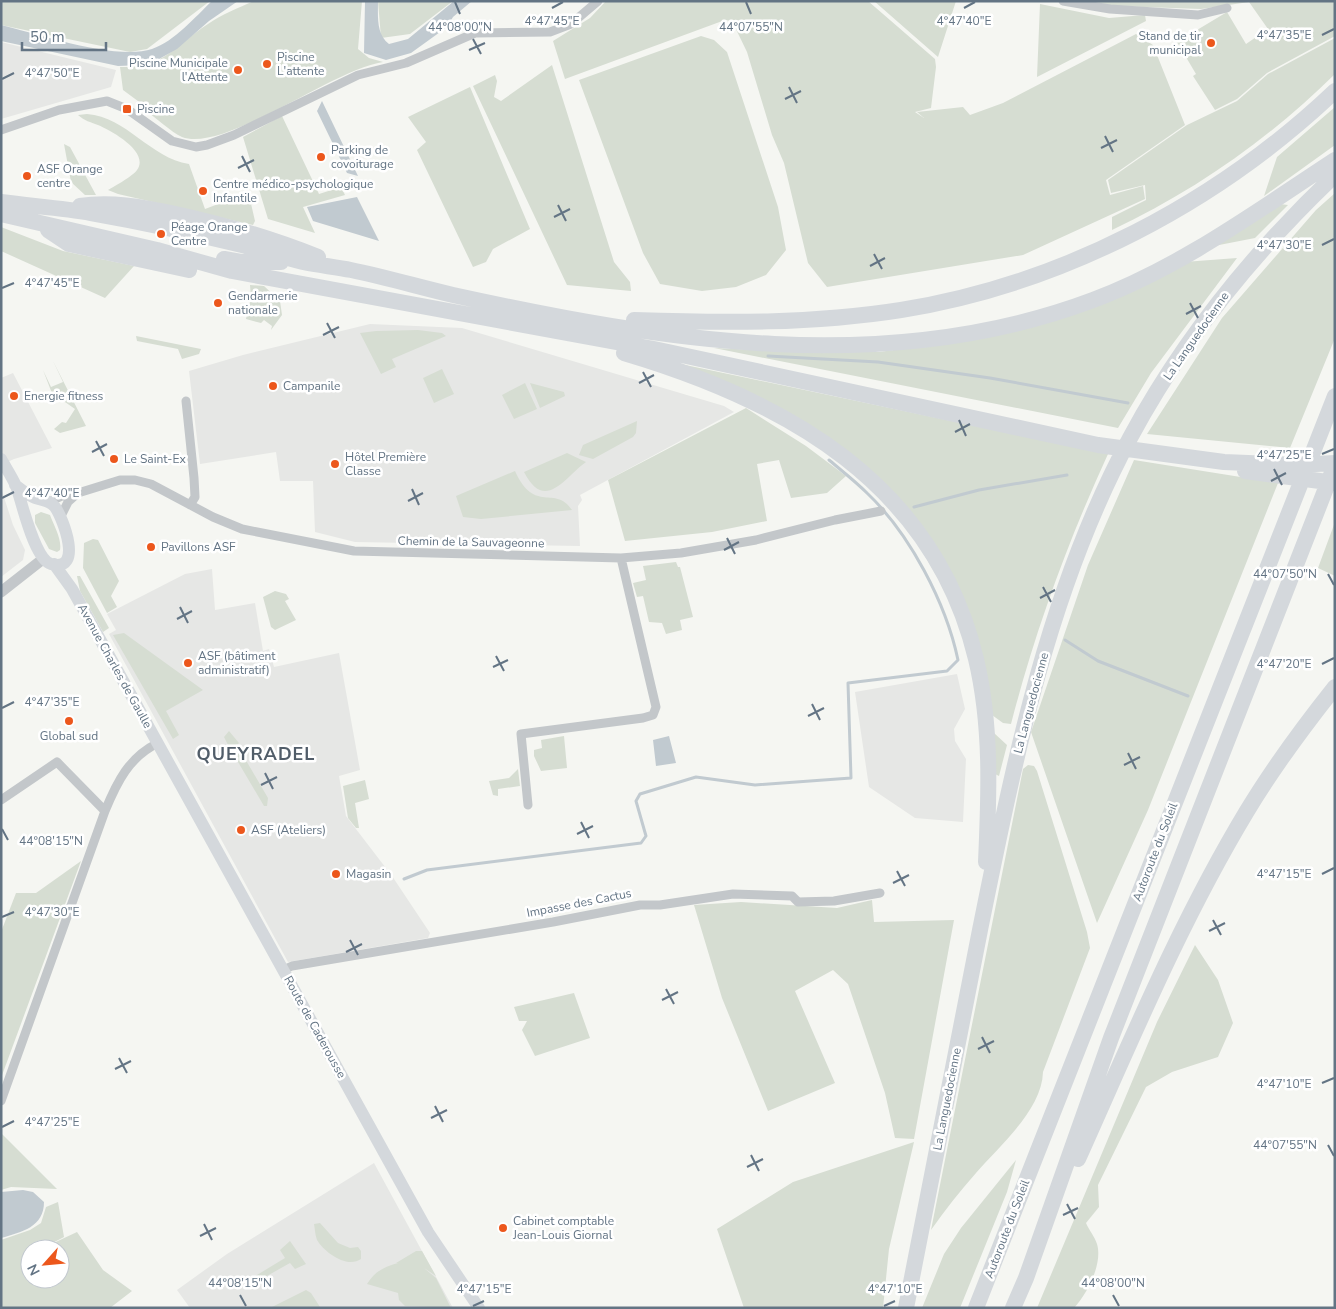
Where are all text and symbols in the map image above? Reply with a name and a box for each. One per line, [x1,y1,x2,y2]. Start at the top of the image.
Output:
text: 4°47'45"E [525,13,579,29]
text: 4°47'40"E [937,13,991,29]
text: 44°08'00"N [428,19,492,35]
text: 44°07'55"N [719,19,783,35]
scale bar [22,20,106,52]
text: 50 m [30,27,65,47]
text: 4°47'35"E [1257,27,1311,43]
place label: Stand de tir municipal [1138,28,1202,58]
marker: Stand de tir municipal [1205,37,1217,49]
place label: Piscine L'attente [277,49,324,79]
place label: Piscine Municipale l'Attente [129,55,228,85]
marker: Piscine L'attente [261,58,273,70]
marker: Piscine Municipale l'Attente [232,64,244,76]
text: 4°47'50"E [25,65,79,81]
place label: Piscine [137,101,175,117]
marker: Piscine [121,103,133,115]
place label: Parking de covoiturage [331,142,394,172]
marker: Parking de covoiturage [315,151,327,163]
place label: ASF Orange centre [37,161,103,191]
marker: ASF Orange centre [21,170,33,182]
place label: Centre médico-psychologique Infantile [213,176,373,206]
marker: Centre médico-psychologique Infantile [197,185,209,197]
place label: Péage Orange Centre [171,219,248,249]
marker: Péage Orange Centre [155,228,167,240]
text: 4°47'30"E [1257,237,1311,253]
text: 4°47'45"E [25,275,79,291]
place label: Gendarmerie nationale [228,288,298,318]
street label: La Languedocienne [1160,289,1232,383]
marker: Gendarmerie nationale [212,297,224,309]
place label: Campanile [283,378,340,394]
marker: Campanile [267,380,279,392]
place label: Energie fitness [24,388,104,404]
marker: Energie fitness [8,390,20,402]
text: 4°47'25"E [1257,447,1311,463]
place label: Hôtel Première Classe [345,449,426,479]
place label: Le Saint-Ex [124,451,186,467]
marker: Le Saint-Ex [108,453,120,465]
marker: Hôtel Première Classe [329,458,341,470]
text: 4°47'40"E [25,485,79,501]
street label: Chemin de la Sauvageonne [398,533,544,551]
place label: Pavillons ASF [161,539,236,555]
marker: Pavillons ASF [145,541,157,553]
text: 44°07'50"N [1253,566,1317,582]
street label: Avenue Charles de Gaulle [74,601,156,731]
place label: ASF (bâtiment administratif) [198,648,276,678]
street label: La Languedocienne [1010,651,1052,755]
text: 4°47'20"E [1257,656,1311,672]
marker: ASF (bâtiment administratif) [182,657,194,669]
text: 4°47'35"E [25,694,79,710]
marker: Global sud [63,715,75,727]
place label: Global sud [40,728,98,744]
district label: QUEYRADEL [197,742,315,766]
street label: Autoroute du Soleil [1129,800,1181,904]
place label: ASF (Ateliers) [251,822,326,838]
marker: ASF (Ateliers) [235,824,247,836]
text: 44°08'15"N [19,833,83,849]
place label: Magasin [346,866,391,882]
text: 4°47'15"E [1257,866,1311,882]
marker: Magasin [330,868,342,880]
street label: Impasse des Cactus [525,885,633,921]
text: 4°47'30"E [25,904,79,920]
street label: Route de Caderousse [280,973,350,1081]
street label: La Languedocienne [929,1046,965,1152]
text: 4°47'10"E [1257,1076,1311,1092]
text: 4°47'25"E [25,1114,79,1130]
text: 44°07'55"N [1253,1137,1317,1153]
street label: Autoroute du Soleil [981,1177,1033,1281]
place label: Cabinet comptable Jean-Louis Giornal [512,1213,614,1243]
marker: Cabinet comptable Jean-Louis Giornal [497,1222,509,1234]
north arrow [20,1239,70,1289]
text: N [23,1261,45,1279]
text: 44°08'15"N [208,1275,272,1291]
text: 44°08'00"N [1081,1275,1145,1291]
text: 4°47'15"E [457,1281,511,1297]
text: 4°47'10"E [868,1281,922,1297]

